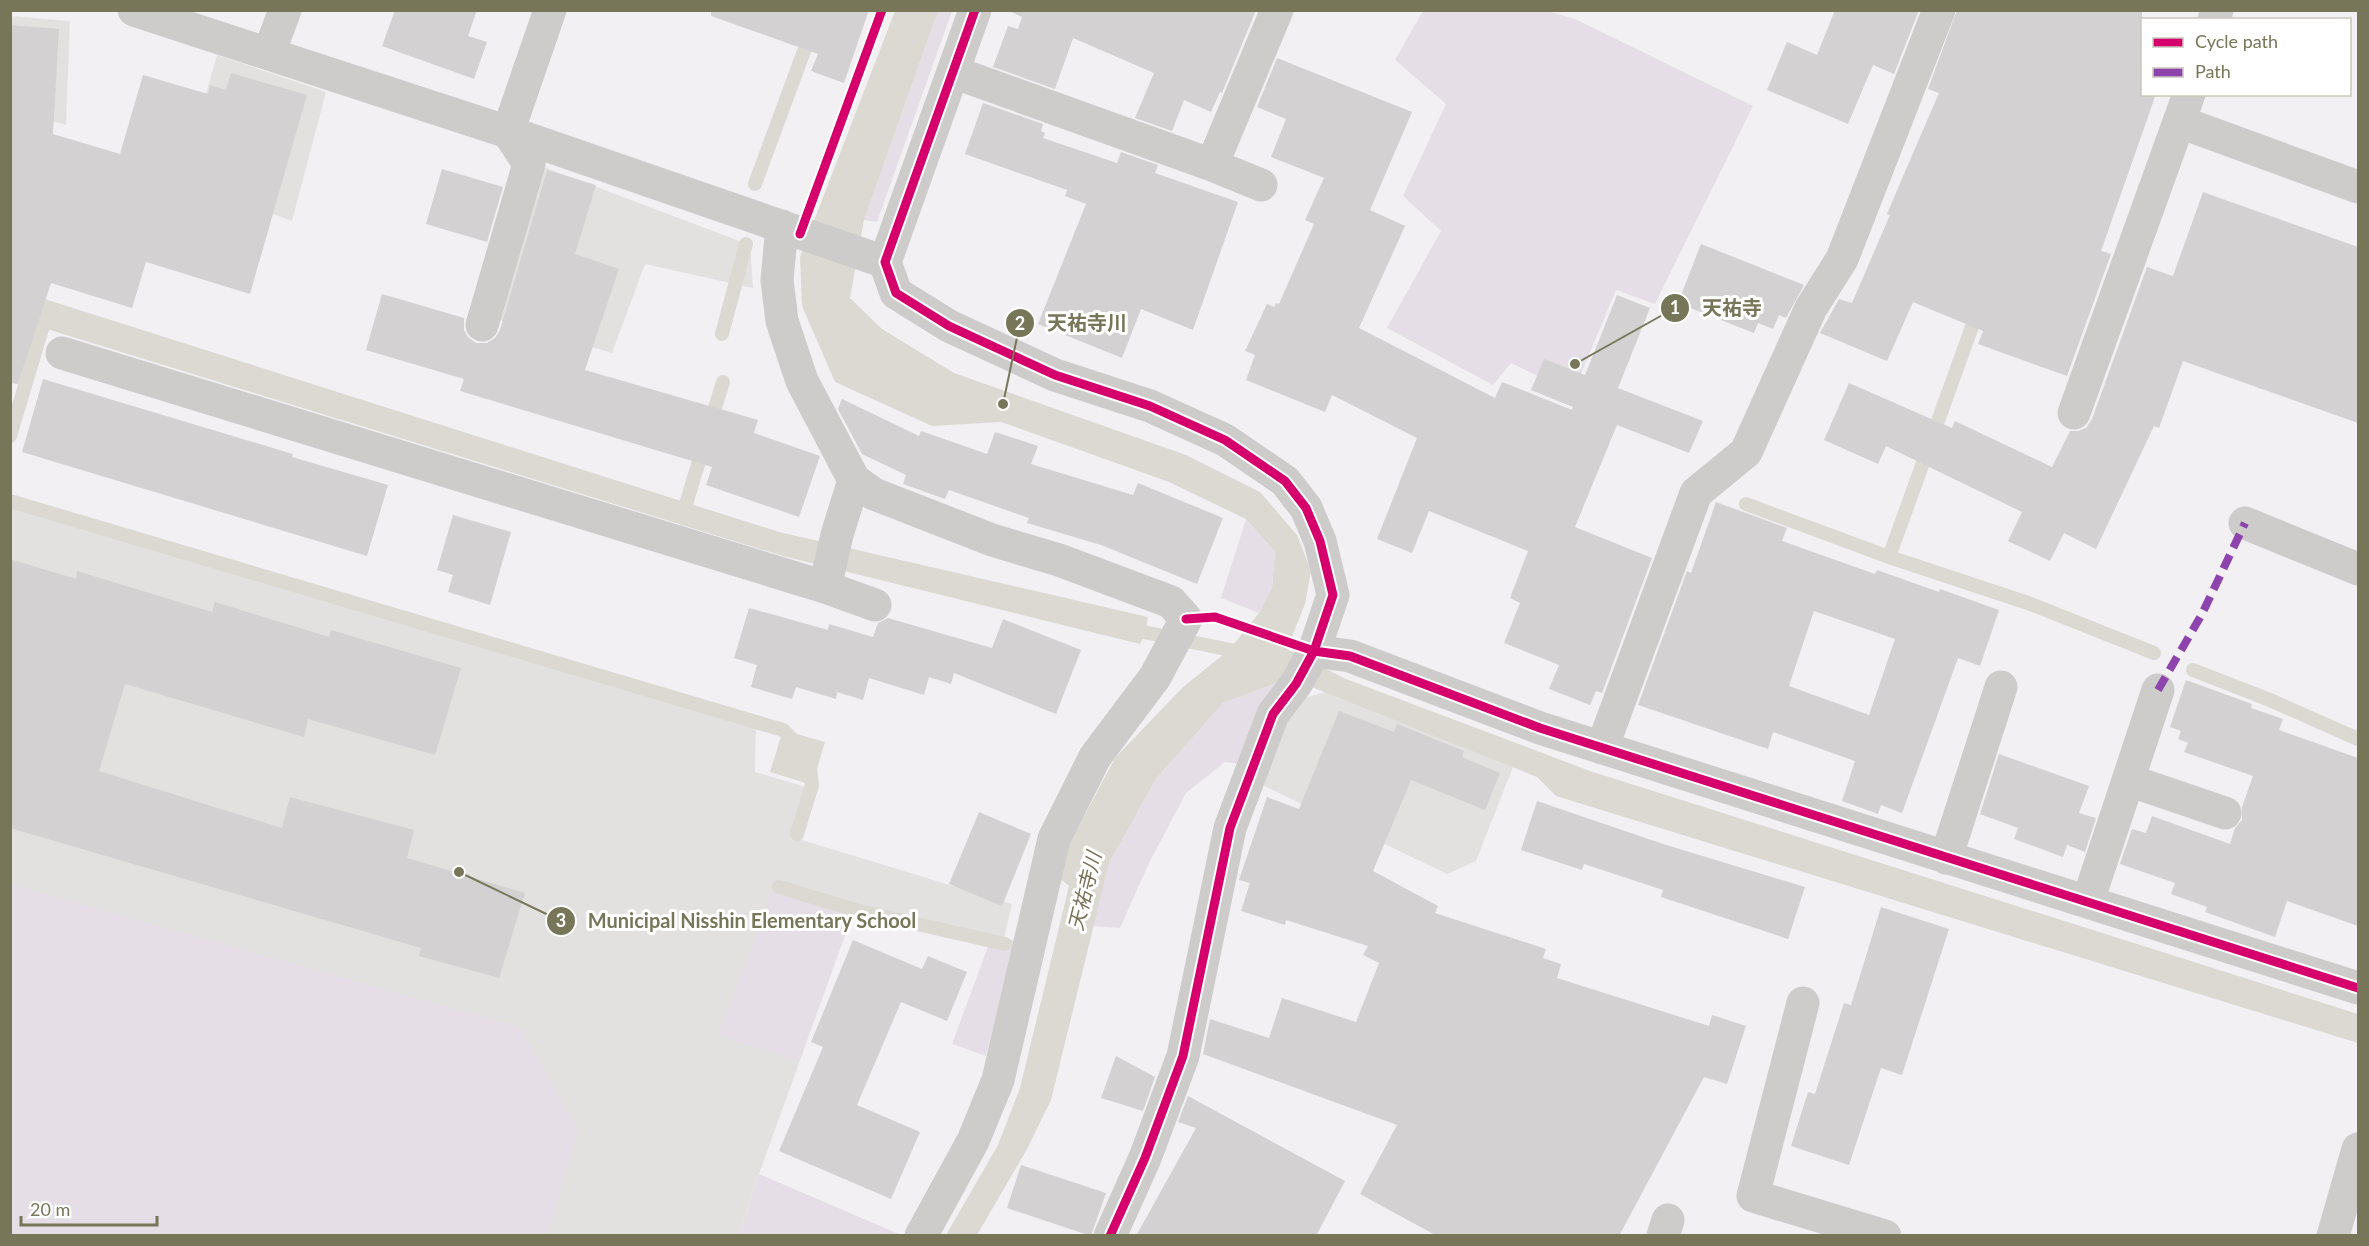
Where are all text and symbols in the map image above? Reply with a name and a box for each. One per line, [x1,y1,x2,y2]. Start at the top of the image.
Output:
legend [2141,18,2351,96]
text: Cycle path [2195,30,2278,52]
text: Path [2195,60,2231,82]
callout: 天祐寺 [1660,289,1774,327]
text: 天祐寺 [1702,295,1762,319]
text: 1 [1670,296,1680,318]
callout: 天祐寺川 [1005,304,1139,342]
text: 天祐寺川 [1047,310,1127,334]
text: 2 [1015,312,1025,334]
water label: 天祐寺川 [1063,847,1106,933]
callout: Municipal Nisshin Elementary School [546,902,928,940]
text: Municipal Nisshin Elementary School [588,908,916,932]
text: 3 [556,909,566,931]
scale bar [21,1189,158,1227]
text: 20 m [30,1198,70,1220]

